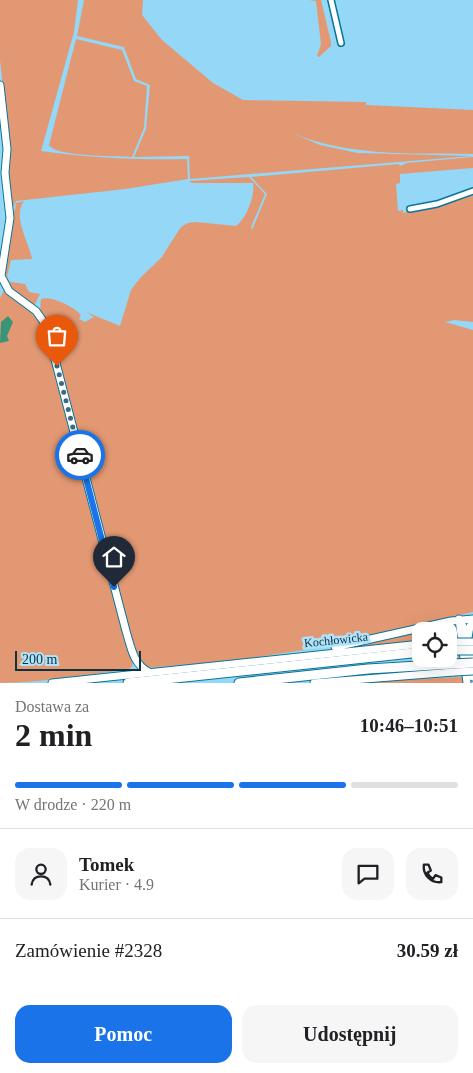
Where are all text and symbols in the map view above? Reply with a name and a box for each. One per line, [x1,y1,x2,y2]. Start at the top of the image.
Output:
pin [36,315,78,366]
icon: bag [43,322,71,350]
courier [55,430,105,480]
icon: car [66,441,94,469]
pin [93,536,135,587]
icon: home [100,543,128,571]
map controls [412,622,457,667]
button: locate [412,622,457,667]
street label: Kochłowicka [303,630,369,650]
scale bar [15,648,141,671]
text: 200 m [22,652,57,667]
text: Dostawa za [15,698,89,715]
text: 10:46–10:51 [360,715,458,736]
text: 2 min [15,717,92,753]
text: W drodze · 220 m [15,796,131,813]
button: person [15,848,67,900]
button: chat [342,848,394,900]
button: phone [406,848,458,900]
text: Tomek [79,854,134,875]
text: Kurier · 4.9 [79,876,154,893]
text: Zamówienie #2328 [15,940,162,961]
text: 30.59 zł [397,940,458,961]
button: Pomoc [15,1005,232,1063]
button: Udostępnij [242,1005,458,1063]

